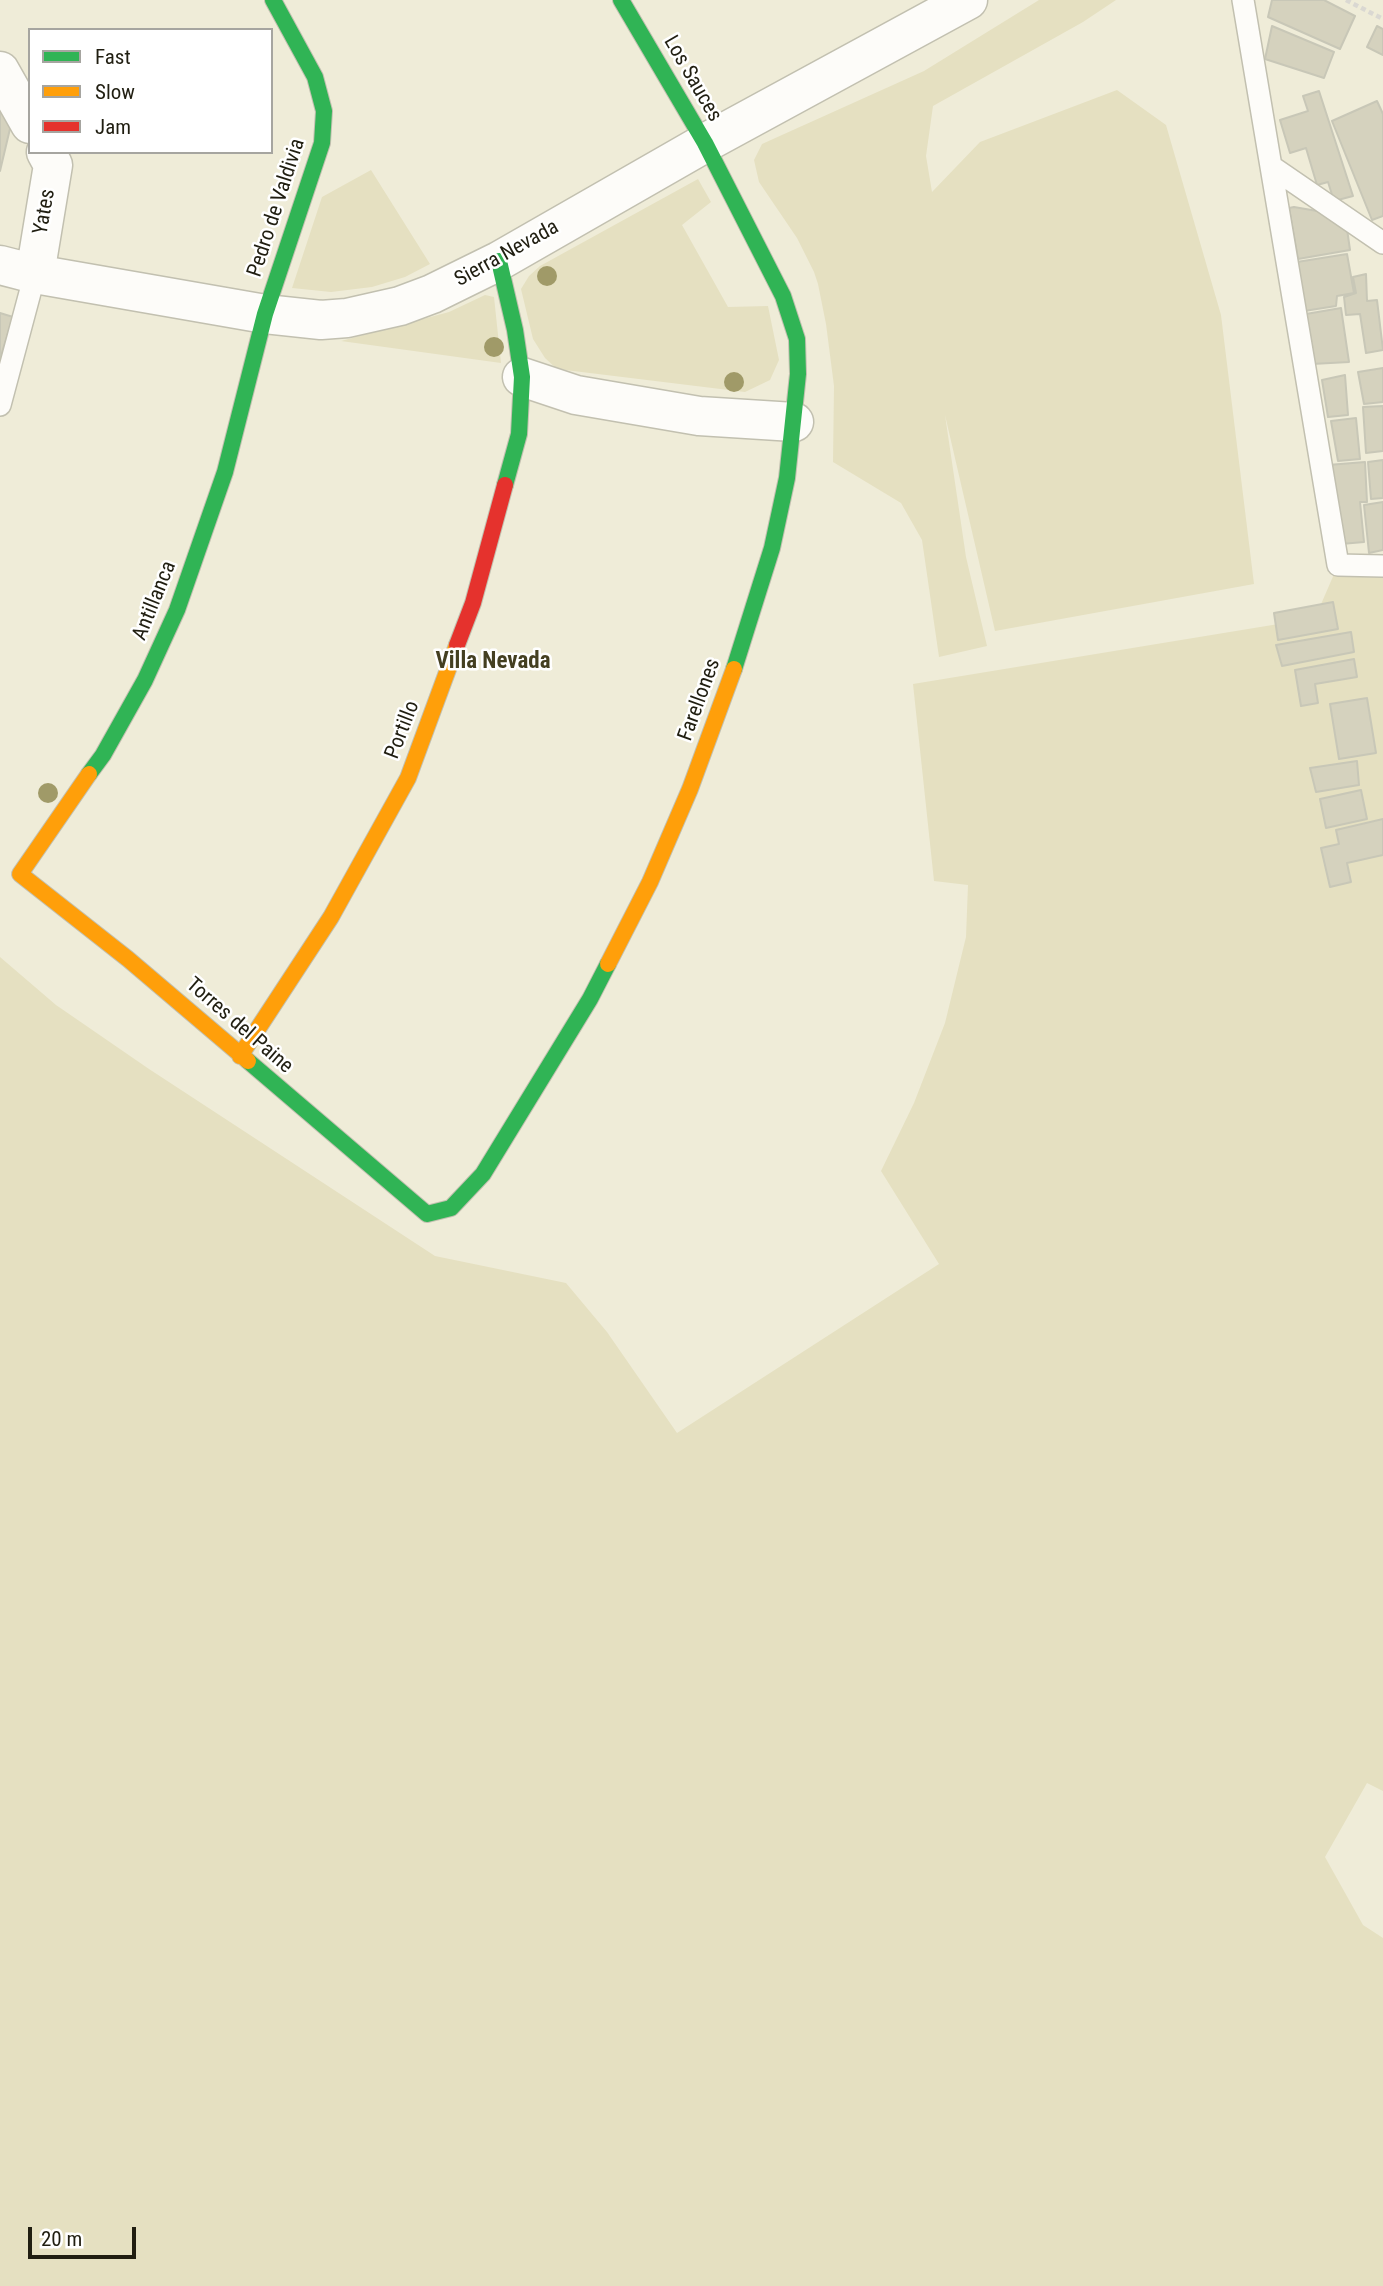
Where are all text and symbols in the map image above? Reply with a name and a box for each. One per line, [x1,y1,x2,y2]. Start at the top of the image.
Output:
legend [28,28,273,154]
street label: Los Sauces [657,32,727,126]
text: Fast [95,45,131,69]
text: Slow [95,80,135,104]
text: Jam [95,115,131,139]
street label: Pedro de Valdivia [243,136,311,280]
street label: Yates [29,187,61,237]
street label: Sierra Nevada [451,215,563,293]
street label: Antillanca [128,558,182,644]
district label: Villa Nevada [436,648,550,676]
street label: Farellones [674,655,726,745]
street label: Portillo [380,697,426,763]
street label: Torres del Paine [180,973,298,1079]
scale bar [32,2212,140,2256]
text: 20 m [41,2227,82,2251]

